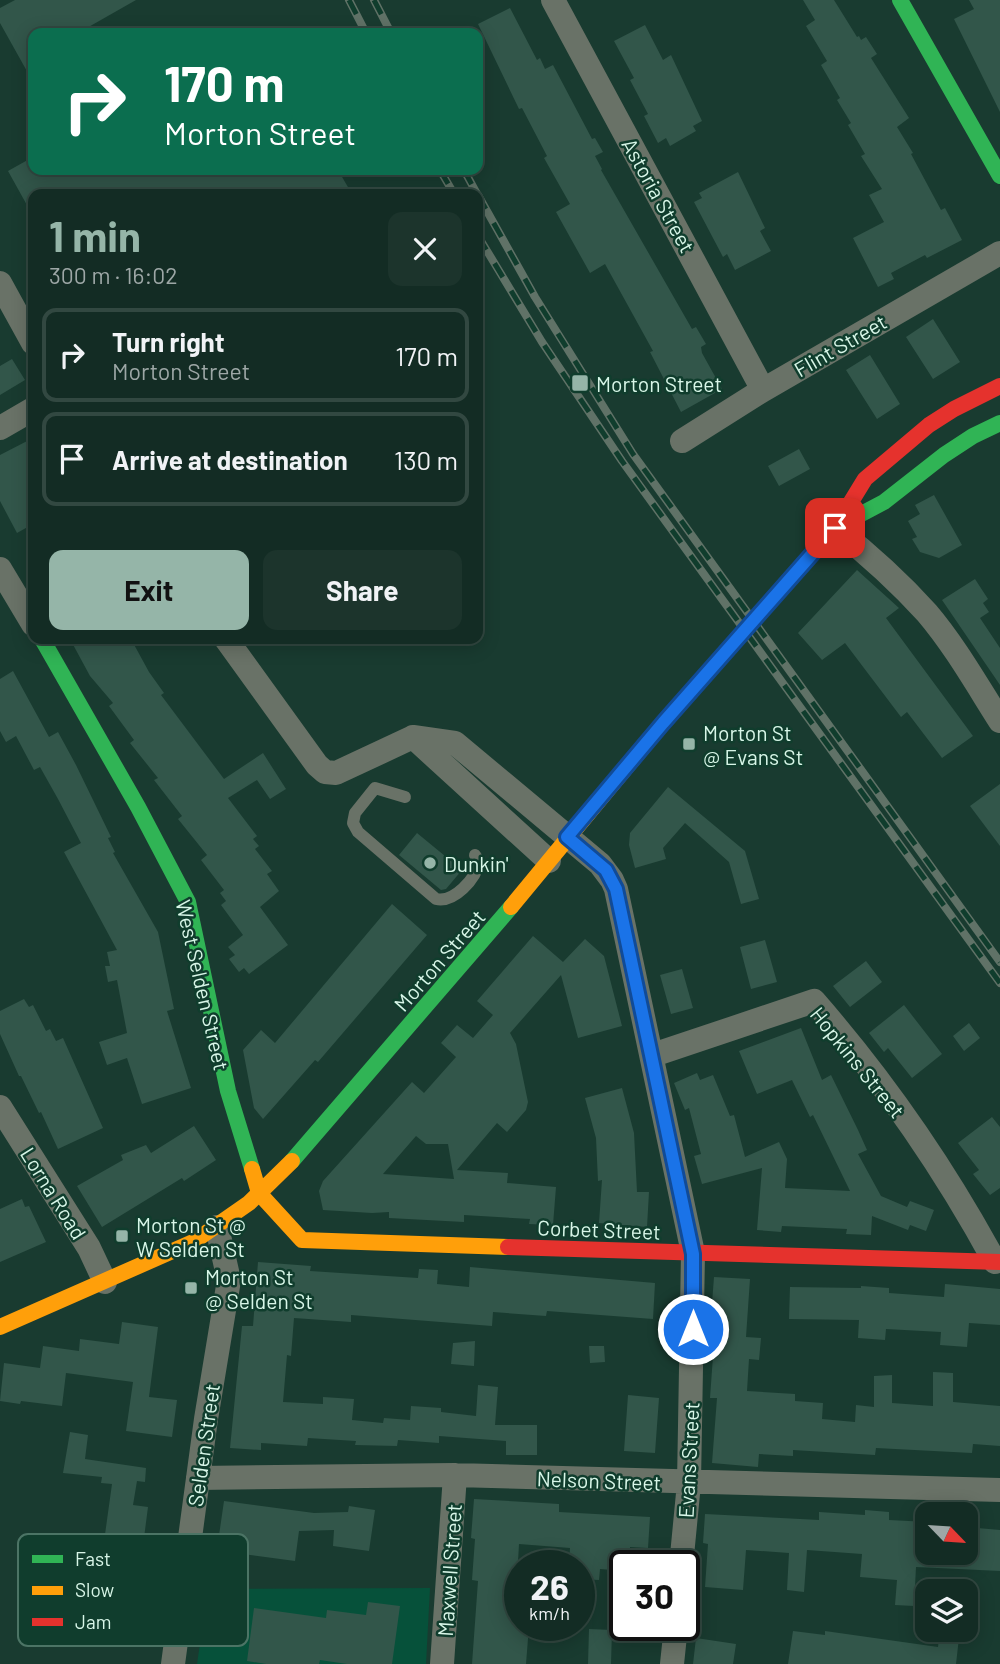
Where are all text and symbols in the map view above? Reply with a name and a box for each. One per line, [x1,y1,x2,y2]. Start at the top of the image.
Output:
text: 170 m [164,53,284,112]
icon: right [49,56,140,147]
text: Morton Street [164,113,356,151]
street label: Astoria Street [617,133,701,257]
text: 1 min [49,210,141,260]
button: close [388,212,462,286]
text: 300 m · 16:02 [49,261,178,289]
street label: Flint Street [789,309,891,381]
text: Turn right [112,326,225,357]
icon: right [53,336,91,374]
text: 170 m [395,340,458,371]
text: Morton Street [112,357,250,385]
place label: Morton Street [596,371,722,396]
marker: Morton Street [570,373,590,393]
icon: arrive [53,440,91,478]
text: Arrive at destination [112,444,348,475]
text: 130 m [394,444,458,475]
pin [805,498,865,558]
icon: arrive [816,509,854,547]
button: Exit [49,550,249,630]
button: Share [263,550,462,630]
place label: Morton St @ Evans St [703,720,803,769]
marker: Morton St @ Evans St [681,736,697,752]
place label: Dunkin' [444,851,509,876]
marker: Dunkin' [422,855,438,871]
street label: West Selden Street [171,897,235,1073]
street label: Morton Street [388,904,490,1016]
street label: Hopkins Street [806,1001,910,1123]
street label: Lorna Road [16,1142,92,1244]
place label: Morton St @ W Selden St [136,1212,246,1261]
street label: Corbet Street [537,1214,661,1244]
marker: Morton St @ W Selden St [114,1228,130,1244]
place label: Morton St @ Selden St [205,1264,313,1313]
marker: Morton St @ Selden St [183,1280,199,1296]
position arrow [656,1292,730,1366]
street label: Selden Street [182,1382,224,1508]
street label: Evans Street [672,1401,704,1519]
street label: Nelson Street [536,1465,662,1495]
north arrow [915,1502,978,1564]
map controls [915,1502,978,1642]
street label: Maxwell Street [432,1503,466,1637]
legend [18,1534,248,1646]
text: Fast [75,1547,111,1570]
speed limit sign: 30 [609,1550,700,1641]
text: 26 [530,1565,569,1607]
text: Slow [75,1578,114,1601]
button: layers [915,1579,978,1642]
text: km/h [529,1602,570,1624]
text: Jam [75,1610,111,1633]

